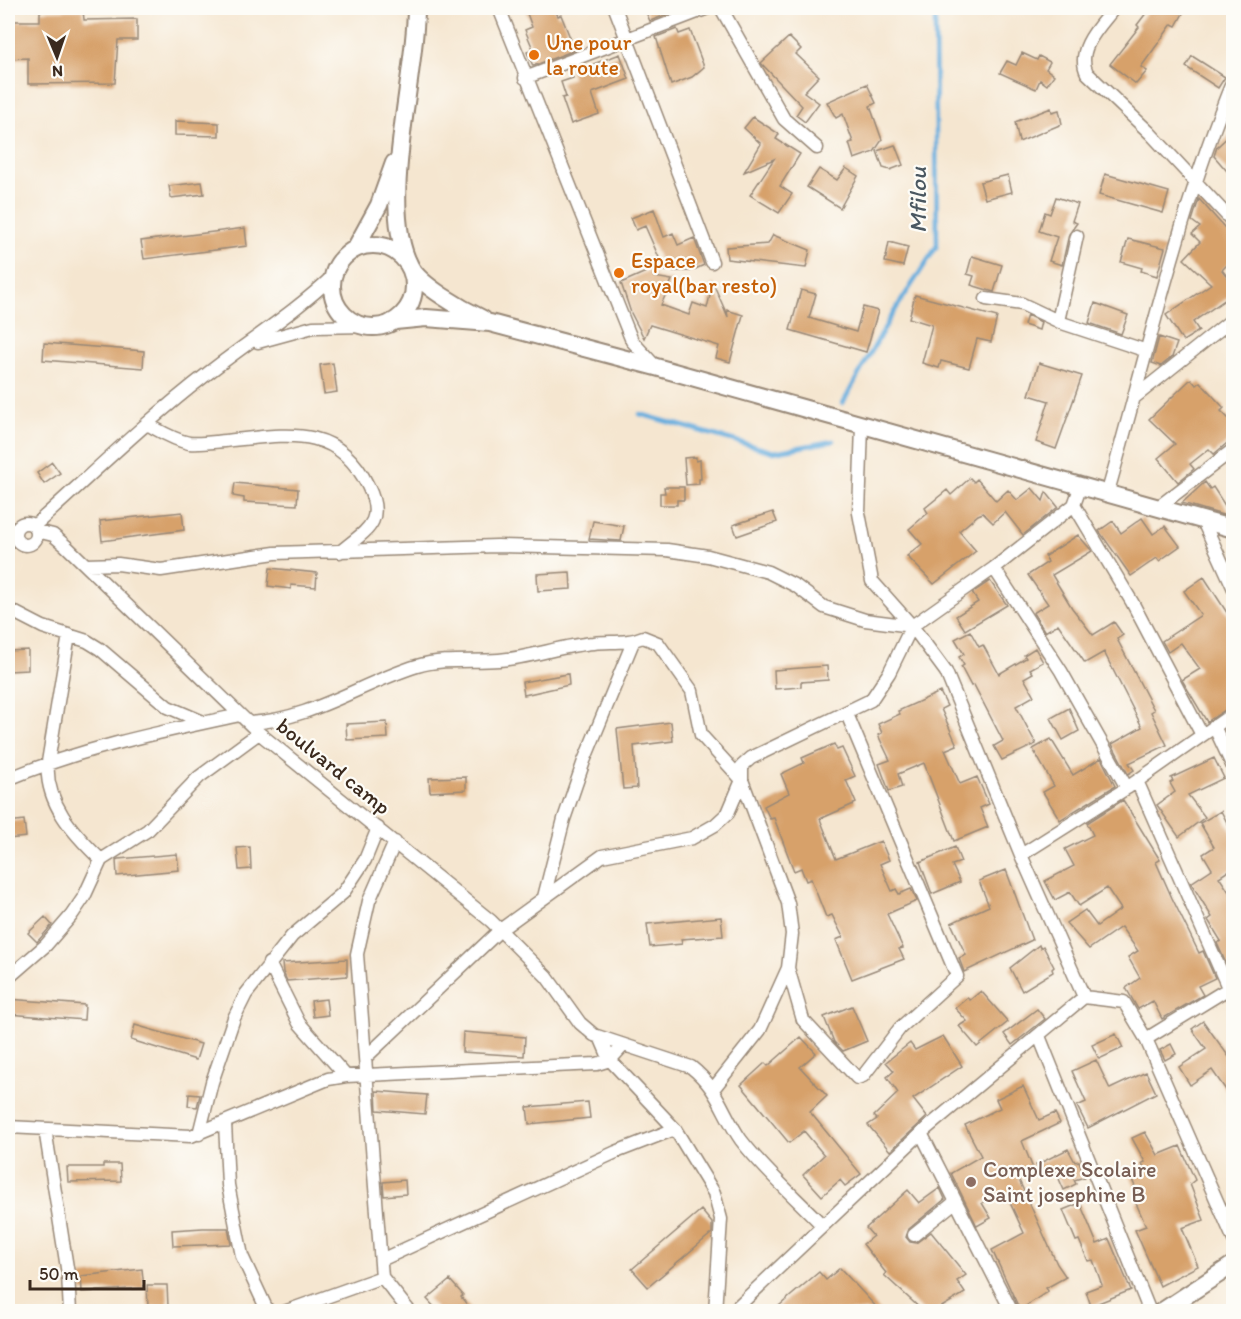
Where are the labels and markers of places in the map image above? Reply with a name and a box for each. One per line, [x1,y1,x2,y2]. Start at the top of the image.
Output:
place label: Une pour la route [546,29,632,81]
marker: Une pour la route [527,48,541,62]
place label: Espace royal(bar resto) [631,247,777,299]
marker: Espace royal(bar resto) [612,266,626,280]
place label: Complexe Scolaire Saint josephine B [983,1156,1156,1208]
marker: Complexe Scolaire Saint josephine B [964,1175,978,1189]

